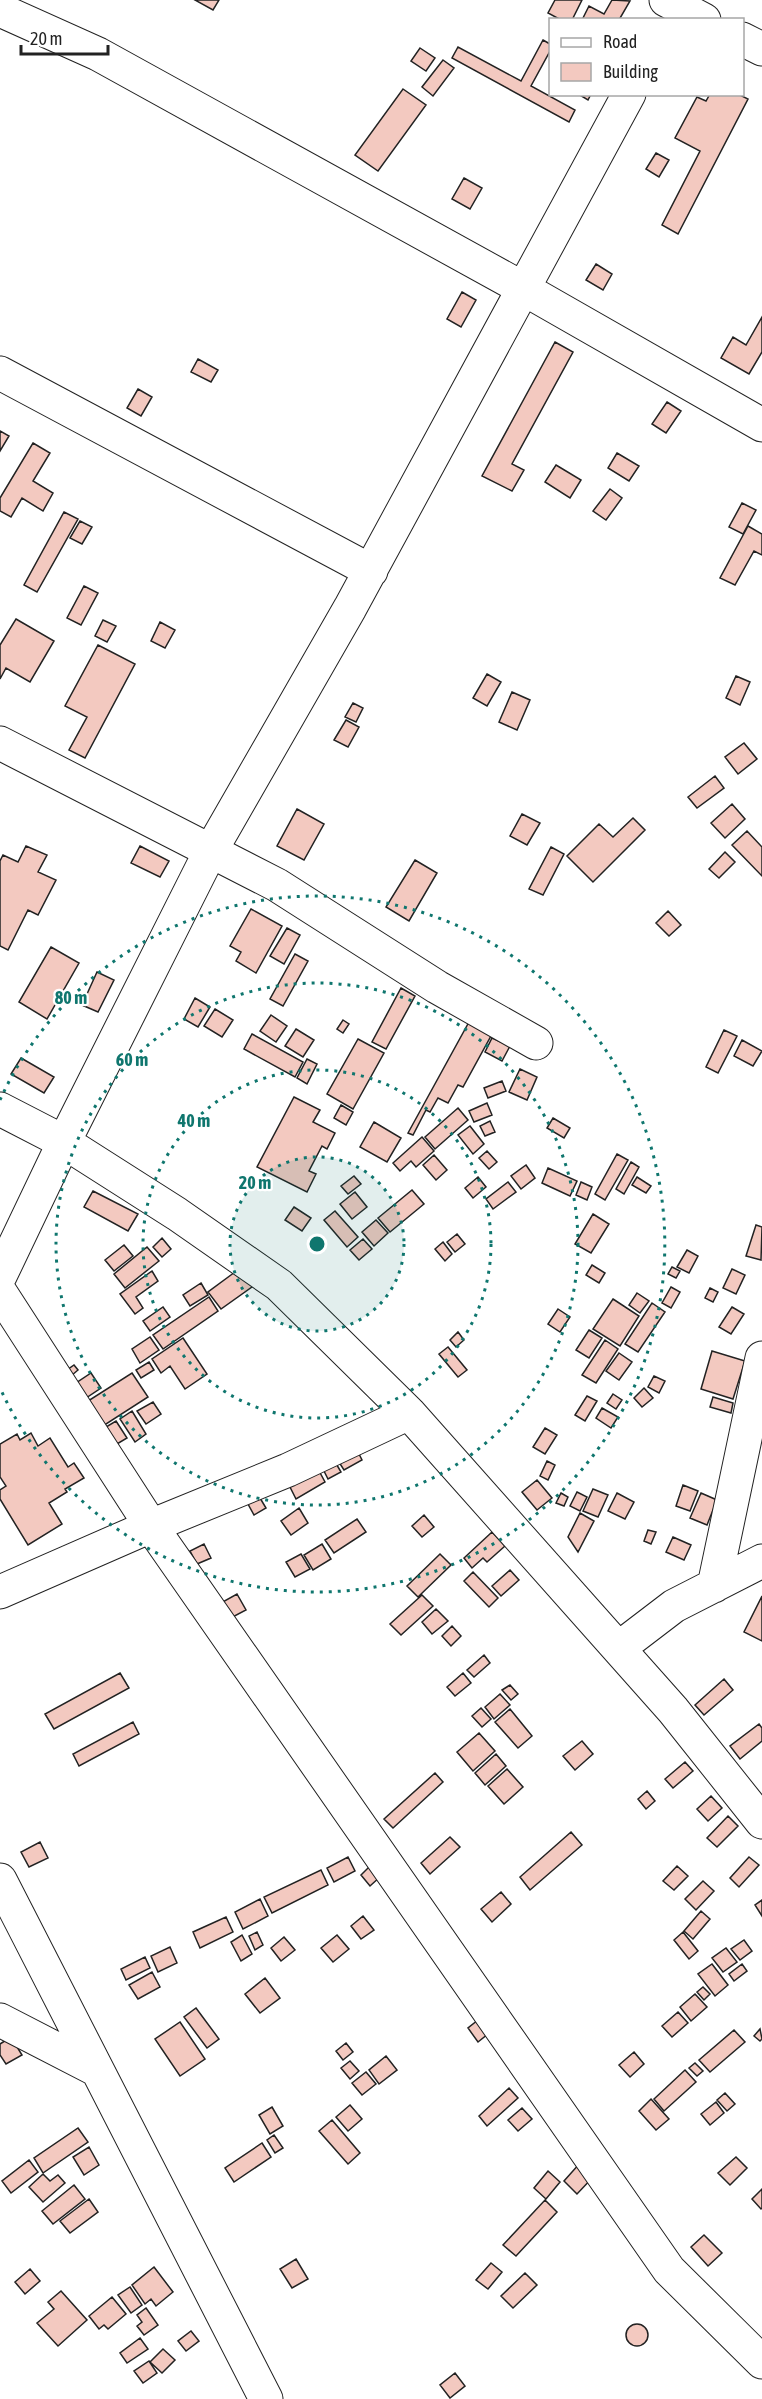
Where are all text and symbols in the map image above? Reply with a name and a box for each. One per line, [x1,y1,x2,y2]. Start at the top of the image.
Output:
scale bar [21,18,108,56]
legend [549,18,744,96]
text: 20 m [30,28,62,49]
text: Road [603,31,637,52]
text: Building [603,61,658,82]
text: 80 m [55,987,87,1008]
text: 60 m [116,1049,148,1070]
text: 40 m [177,1110,210,1131]
text: 20 m [239,1172,271,1193]
centre of rings [307,1234,327,1254]

